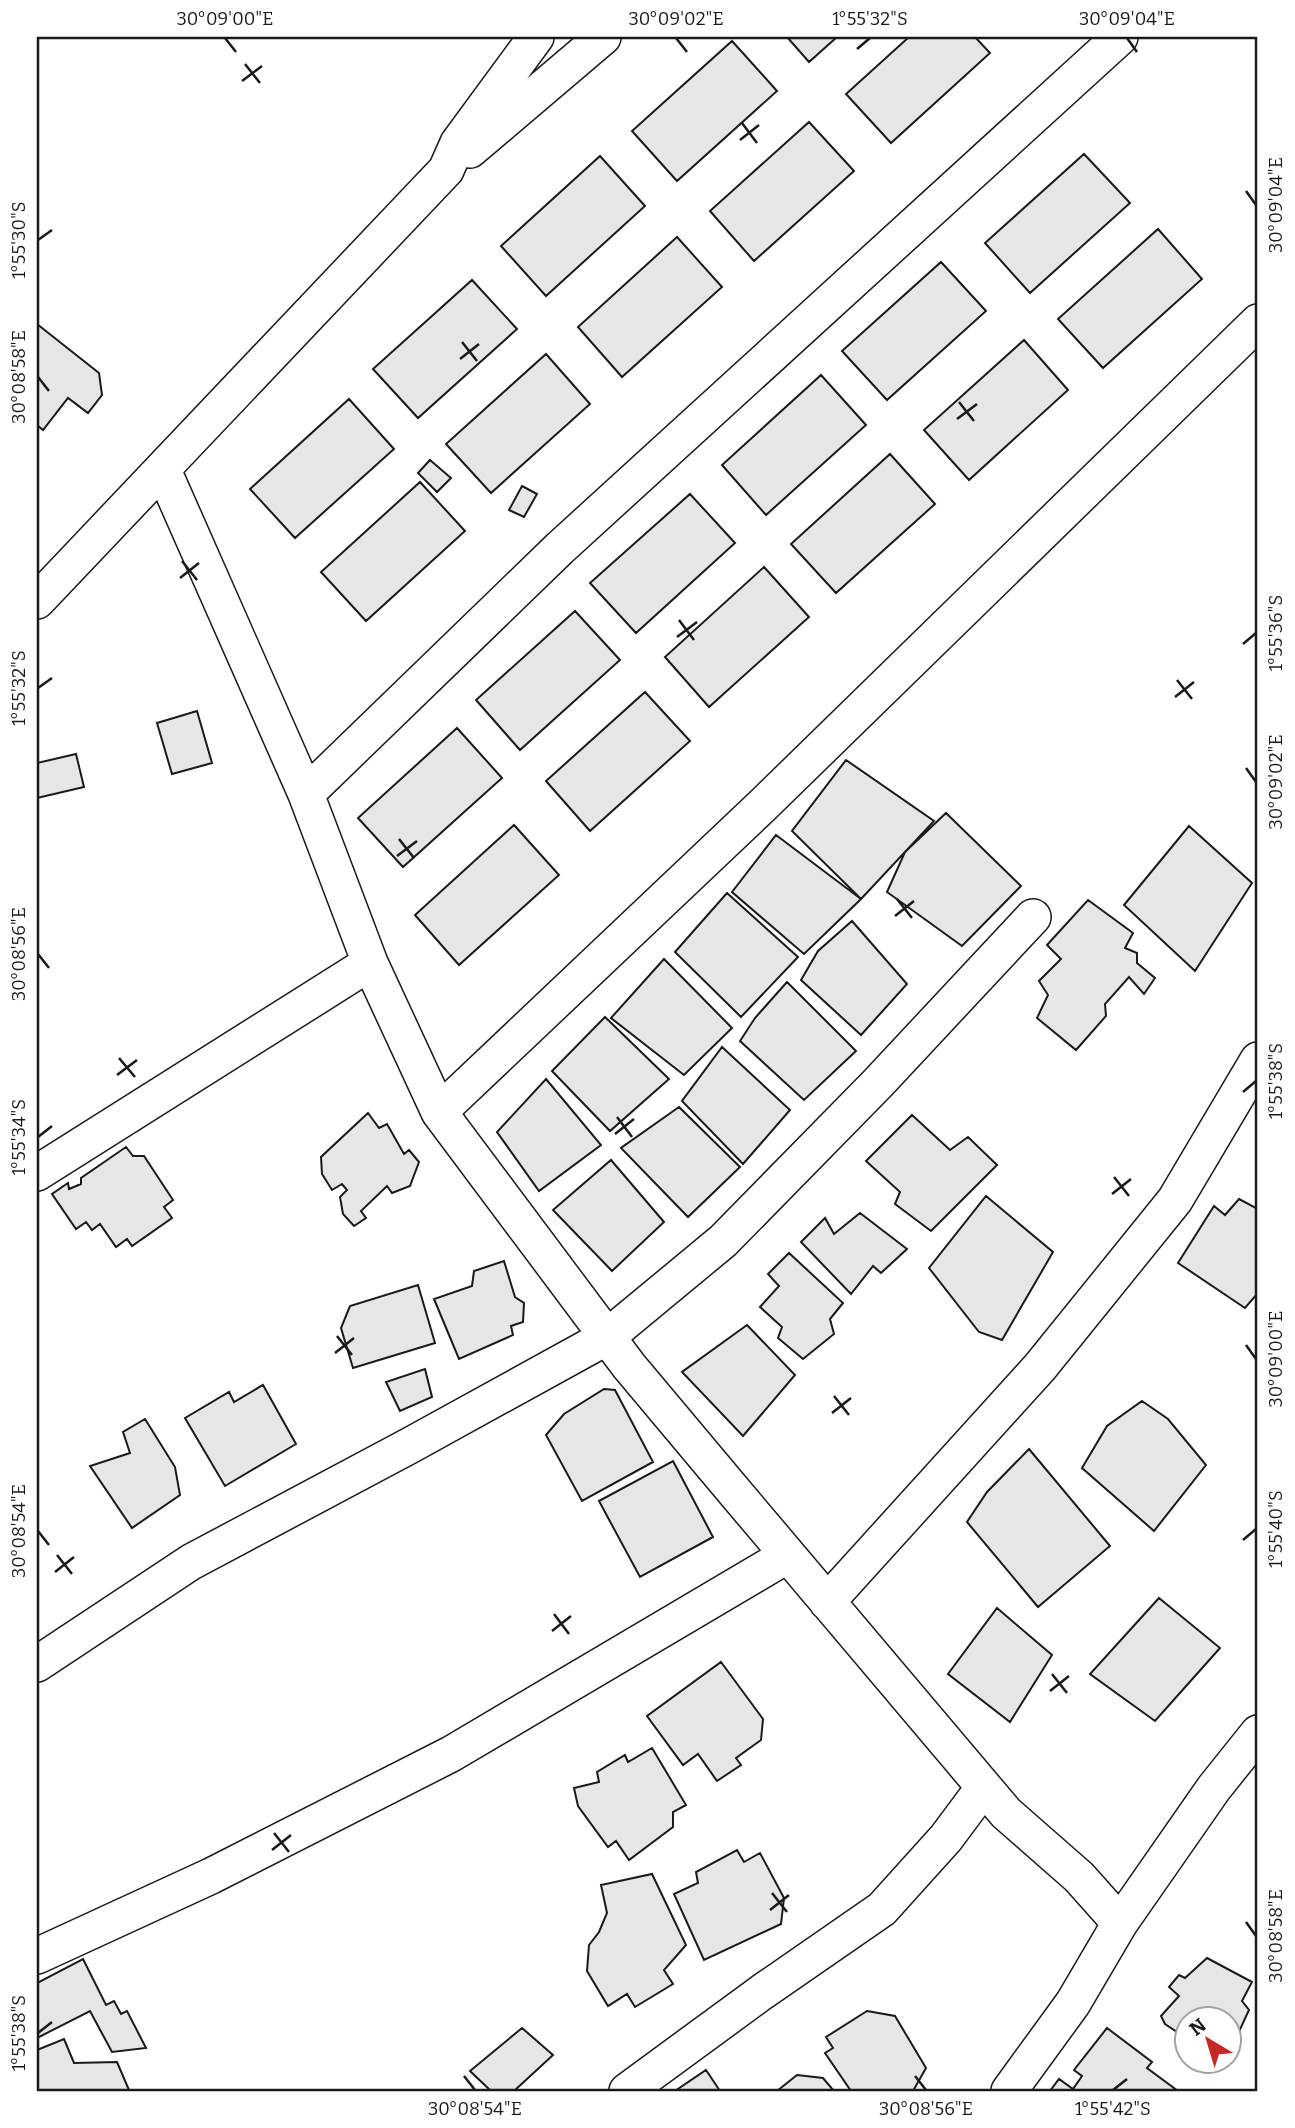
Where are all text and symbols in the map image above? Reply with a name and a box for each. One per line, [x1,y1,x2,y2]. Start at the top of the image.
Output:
text: 30°09'00"E [177,8,273,30]
text: 30°09'02"E [628,8,724,30]
text: 1°55'32"S [832,8,908,30]
text: 30°09'04"E [1079,8,1175,30]
text: 30°09'04"E [1265,157,1287,253]
text: 1°55'30"S [8,201,30,279]
text: 30°08'58"E [8,330,30,424]
text: 1°55'36"S [1265,595,1287,671]
text: 1°55'32"S [8,650,30,726]
text: 30°09'02"E [1265,734,1287,830]
text: 30°08'56"E [8,907,30,1001]
text: 1°55'38"S [1265,1043,1287,1119]
text: 1°55'34"S [8,1099,30,1175]
text: 30°09'00"E [1265,1311,1287,1407]
text: 30°08'54"E [8,1484,30,1578]
text: 1°55'40"S [1265,1490,1287,1568]
text: 30°08'58"E [1265,1889,1287,1983]
text: 1°55'38"S [8,1995,30,2071]
north arrow [1172,2006,1242,2076]
text: N [1185,2013,1211,2041]
text: 30°08'54"E [428,2098,522,2120]
text: 30°08'56"E [879,2098,973,2120]
text: 1°55'42"S [1075,2098,1151,2120]

